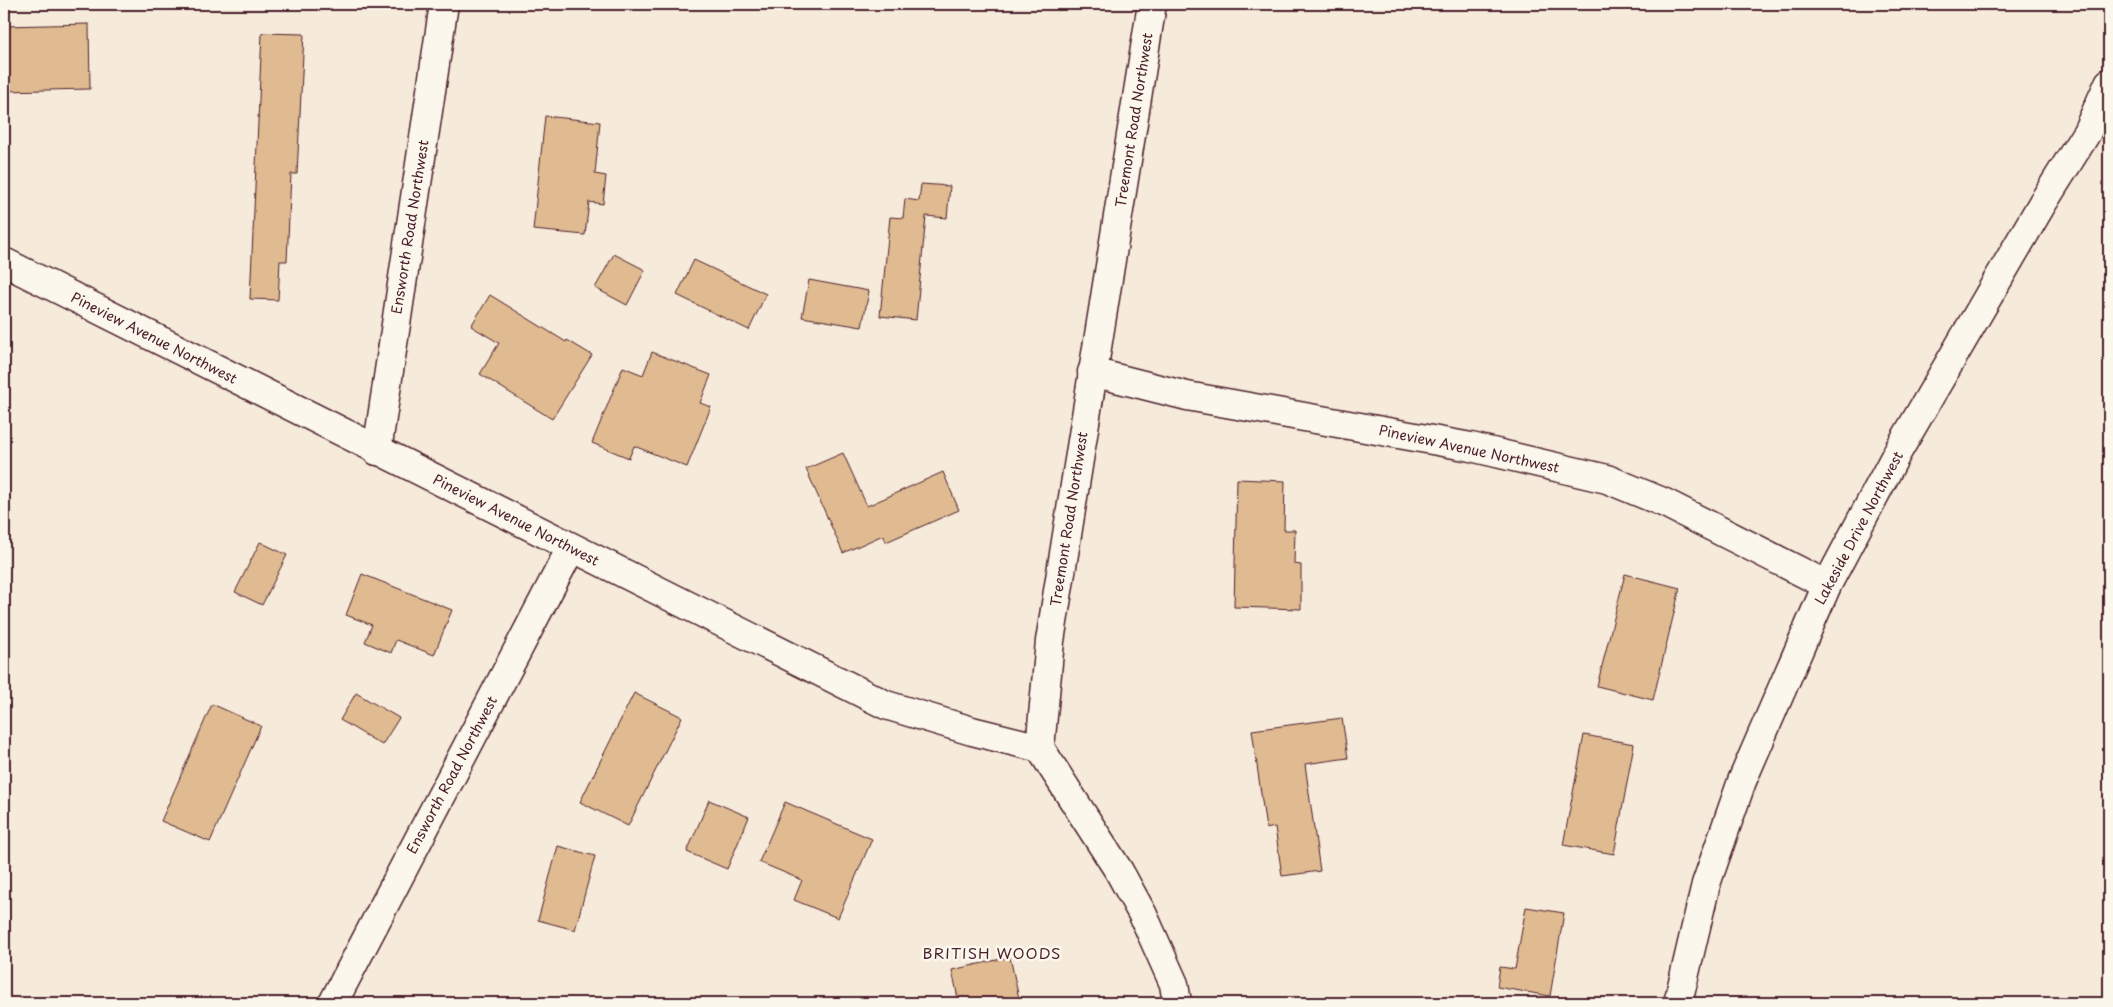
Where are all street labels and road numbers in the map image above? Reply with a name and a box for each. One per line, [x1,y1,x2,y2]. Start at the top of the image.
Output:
street label: Treemont Road Northwest [1109,31,1158,209]
street label: Ensworth Road Northwest [385,138,434,316]
street label: Pineview Avenue Northwest [67,286,241,389]
street label: Pineview Avenue Northwest [1377,419,1562,478]
street label: Treemont Road Northwest [1044,430,1093,608]
street label: Lakeside Drive Northwest [1809,447,1908,608]
street label: Pineview Avenue Northwest [429,468,603,571]
street label: Ensworth Road Northwest [401,692,502,857]

